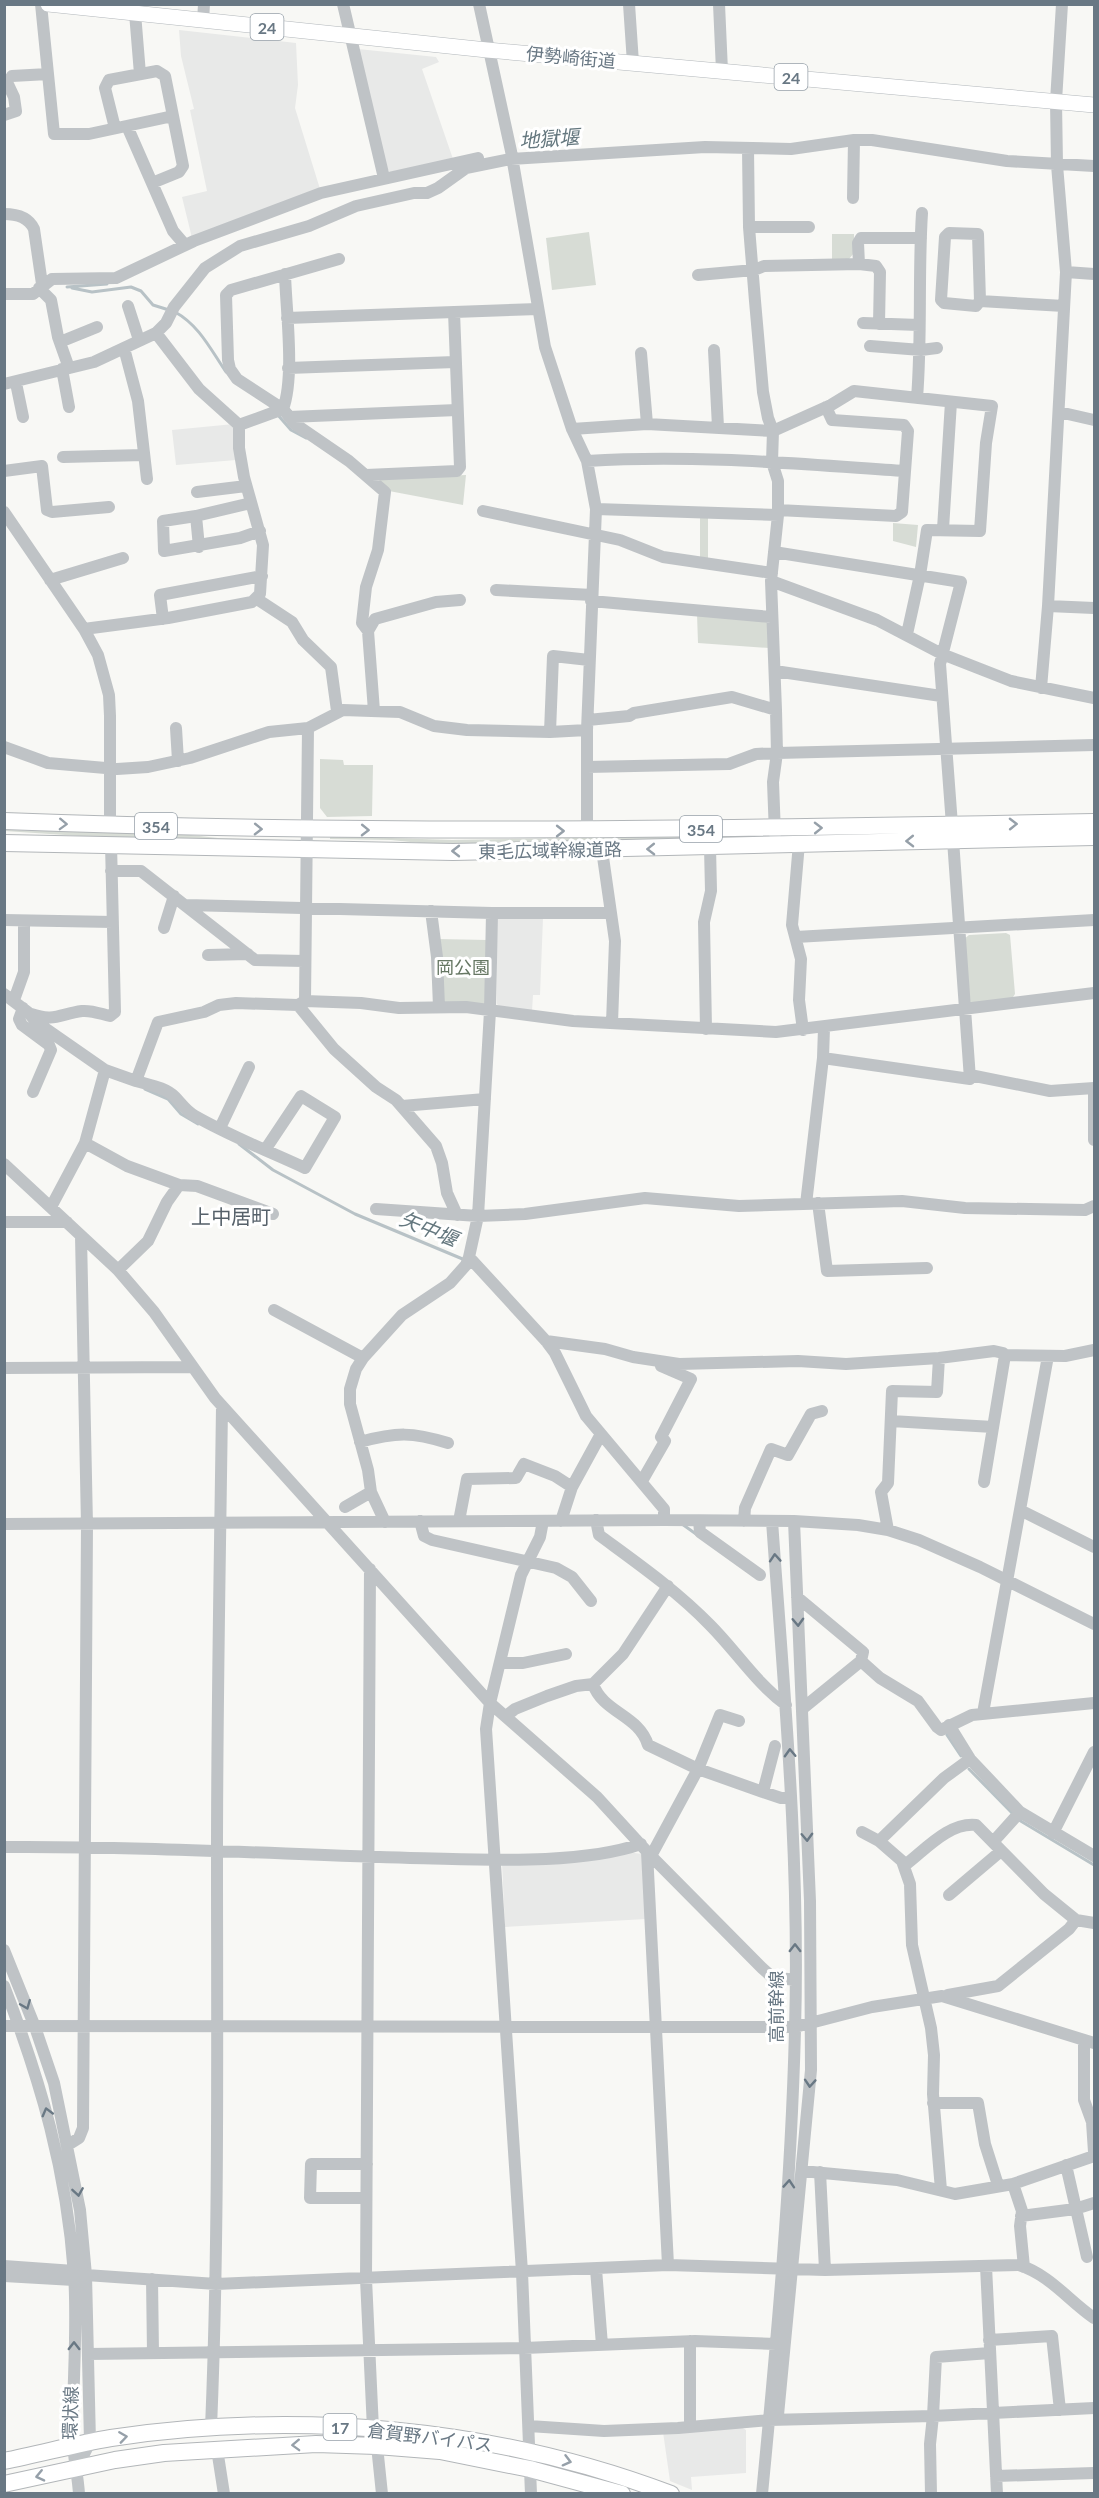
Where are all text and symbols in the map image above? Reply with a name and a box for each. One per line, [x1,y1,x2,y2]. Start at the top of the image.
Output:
road number: 24 [250,14,284,40]
street label: 伊勢崎街道 [525,42,617,72]
road number: 24 [774,64,808,90]
water label: 地獄堰 [518,124,584,152]
road number: 354 [135,813,177,839]
road number: 354 [680,816,722,842]
one-way arrow [58,817,67,830]
one-way arrow [1008,817,1017,830]
one-way arrow [253,822,262,835]
one-way arrow [814,822,823,834]
one-way arrow [361,823,370,836]
one-way arrow [556,825,565,837]
one-way arrow [906,835,915,847]
street label: 東毛広域幹線道路 [478,838,622,862]
one-way arrow [647,842,656,855]
one-way arrow [452,845,461,857]
park label: 岡公園 [436,956,490,978]
district label: 上中居町 [191,1204,271,1228]
water label: 矢中堰 [397,1206,465,1252]
one-way arrow [769,1554,782,1563]
one-way arrow [792,1617,805,1626]
one-way arrow [783,1748,796,1757]
one-way arrow [801,1833,814,1842]
one-way arrow [789,1943,801,1952]
street label: 高前幹線 [765,1971,787,2043]
one-way arrow [19,1998,31,2009]
one-way arrow [803,2079,816,2088]
one-way arrow [42,2107,55,2117]
one-way arrow [782,2180,795,2189]
one-way arrow [71,2188,83,2197]
one-way arrow [68,2342,80,2351]
street label: 環状線 [58,2386,82,2440]
road number: 17 [324,2414,356,2440]
street label: 倉賀野バイパス [366,2418,494,2456]
one-way arrow [119,2431,128,2443]
one-way arrow [291,2438,300,2451]
one-way arrow [562,2453,572,2466]
one-way arrow [35,2469,45,2482]

